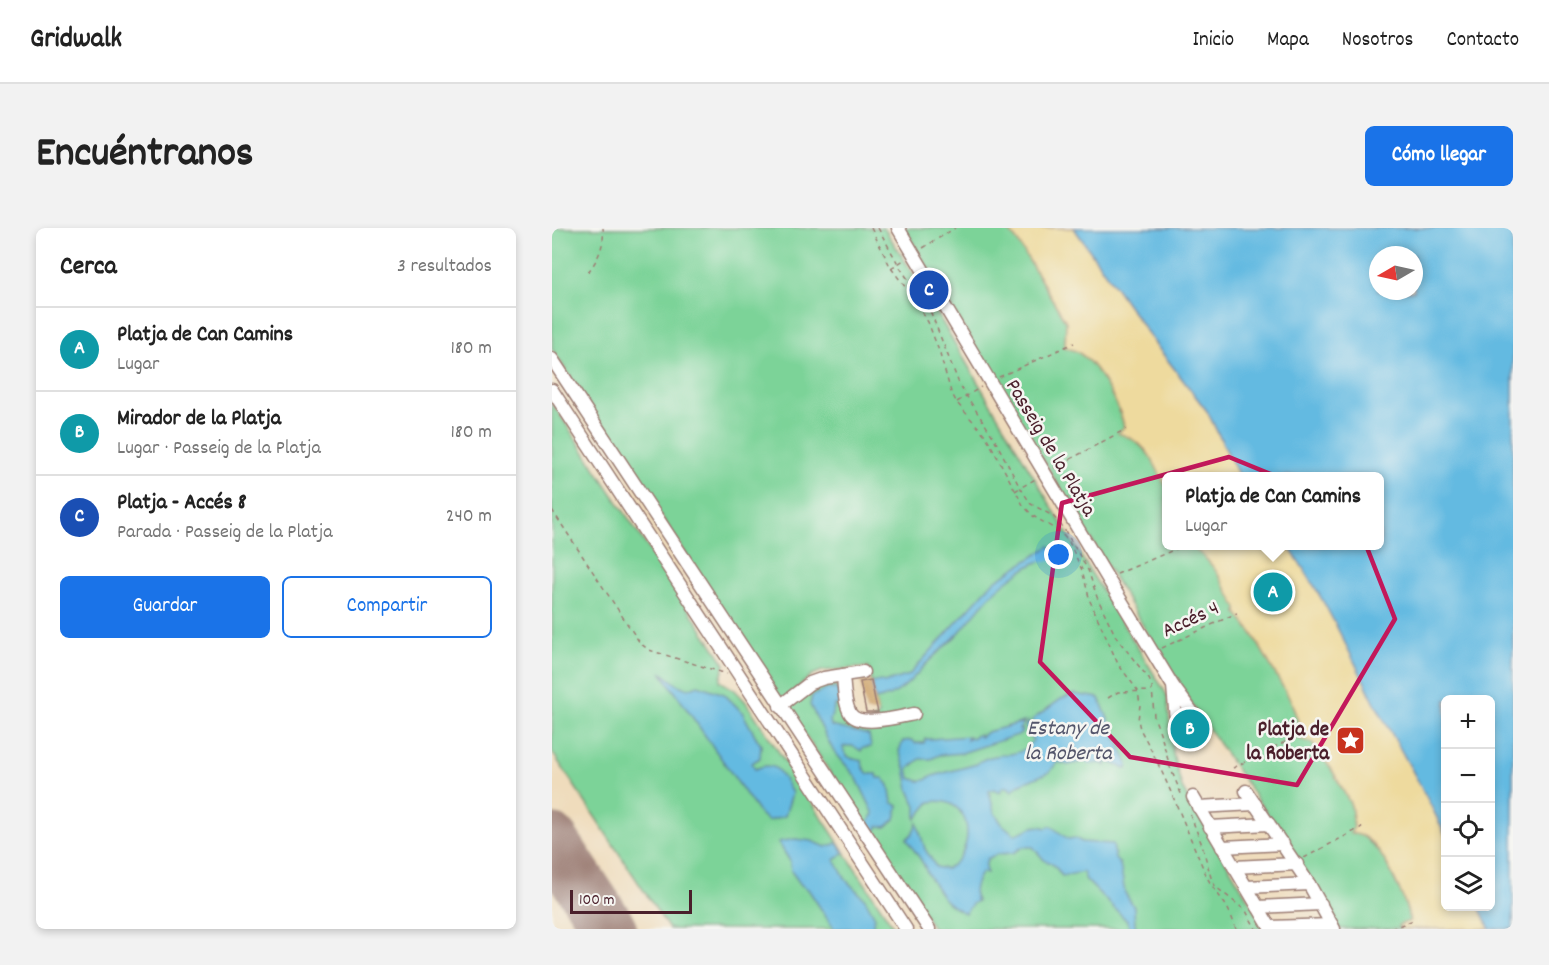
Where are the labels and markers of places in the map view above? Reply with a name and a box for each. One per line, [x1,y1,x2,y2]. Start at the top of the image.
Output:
pin: C [910,268,949,312]
pin: A [1254,570,1292,614]
pin: B [1170,706,1210,752]
place label: Platja de la Roberta [1246,716,1330,770]
place icon: Platja de la Roberta [1334,724,1366,756]

